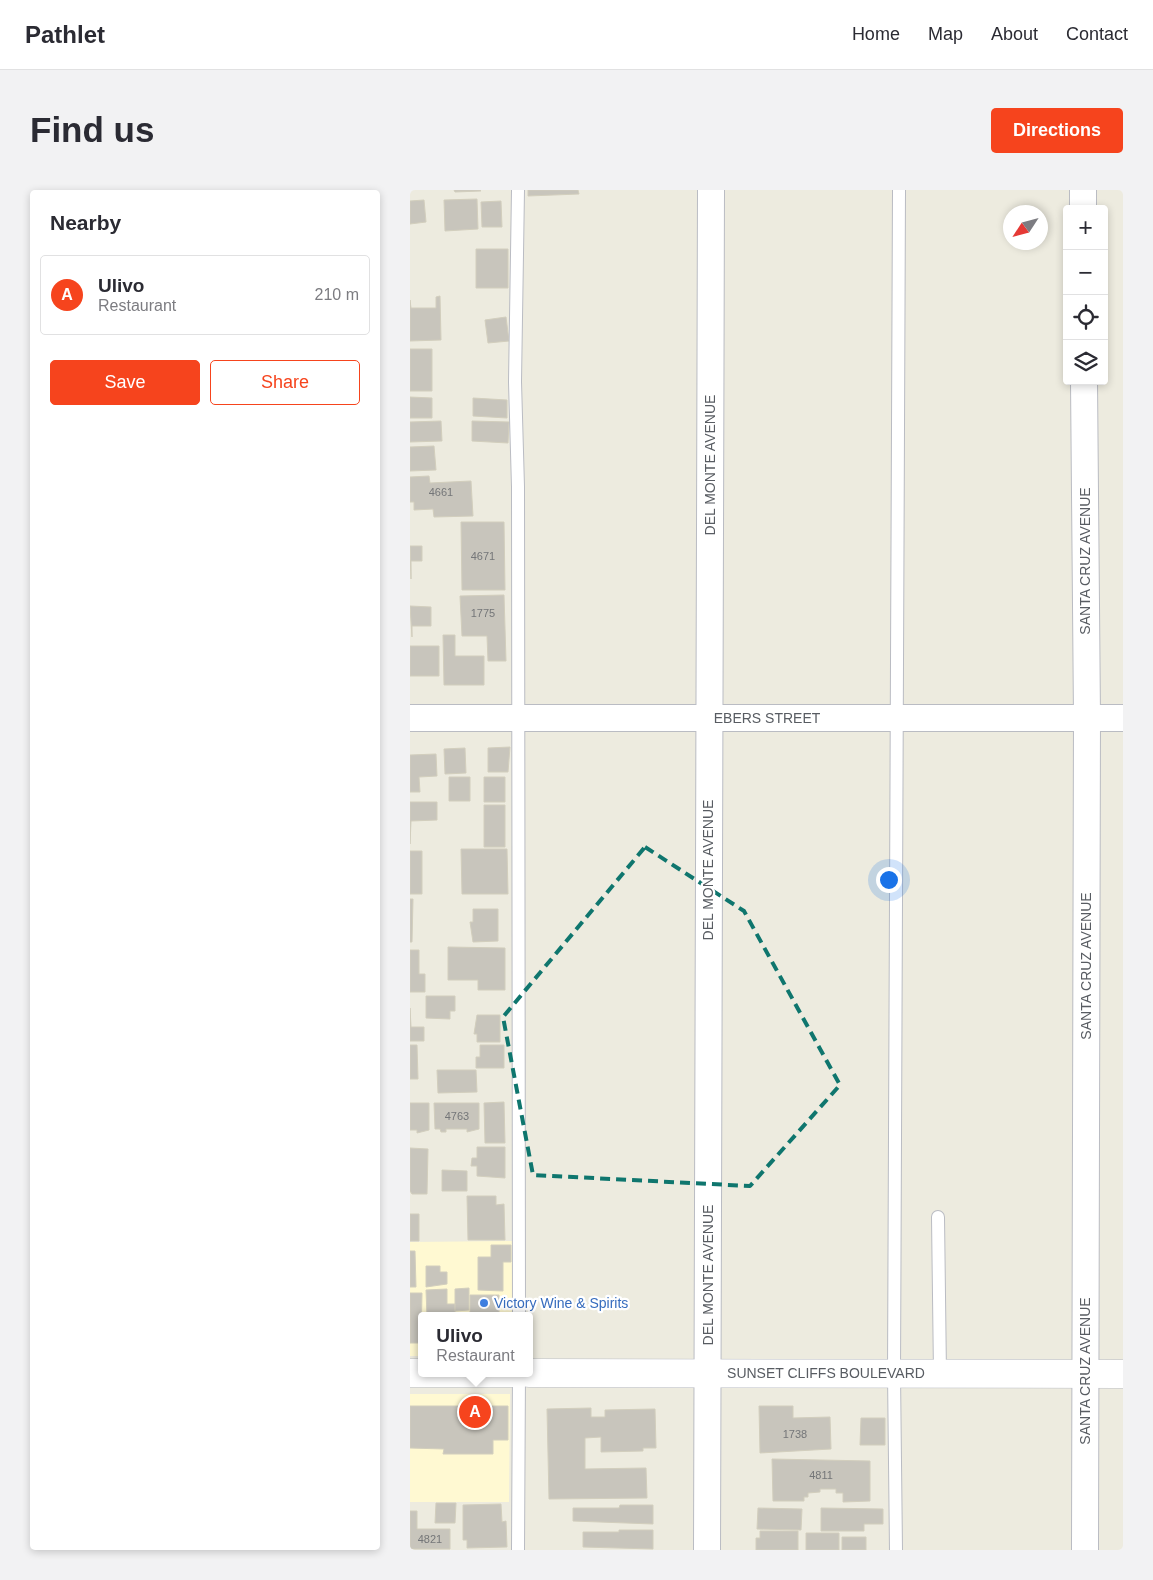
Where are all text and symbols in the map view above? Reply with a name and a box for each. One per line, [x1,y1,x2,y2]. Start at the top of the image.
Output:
text: Pathlet [25,21,105,48]
text: Home [852,24,900,44]
text: Map [928,24,963,44]
text: About [991,24,1038,44]
text: Contact [1066,24,1128,44]
button: Directions [991,108,1123,153]
text: Find us [30,110,154,149]
north arrow [1003,205,1048,250]
map controls [1063,205,1108,385]
button: + [1063,205,1108,250]
text: Nearby [50,211,121,234]
button: − [1063,250,1108,295]
text: Ulivo [98,275,144,296]
text: A [61,286,73,303]
text: 210 m [315,286,359,303]
button: locate [1063,295,1108,340]
text: Restaurant [98,297,176,314]
button: layers [1063,340,1108,385]
button: Save [50,360,200,405]
button: Share [210,360,360,405]
street label: DEL MONTE AVENUE [702,395,718,535]
house number: 4661 [429,486,453,498]
street label: SANTA CRUZ AVENUE [1077,487,1093,635]
house number: 4671 [471,550,495,562]
house number: 1775 [471,607,495,619]
street label: EBERS STREET [714,710,821,726]
street label: DEL MONTE AVENUE [700,800,716,940]
your location [876,867,902,893]
street label: SANTA CRUZ AVENUE [1078,892,1094,1040]
house number: 4763 [445,1110,469,1122]
street label: DEL MONTE AVENUE [700,1205,716,1345]
place label: Victory Wine & Spirits [494,1295,628,1311]
marker: Victory Wine & Spirits [478,1297,490,1309]
street label: SANTA CRUZ AVENUE [1077,1297,1093,1445]
popup [418,1312,533,1377]
text: Ulivo [436,1325,483,1346]
text: Restaurant [436,1347,515,1364]
street label: SUNSET CLIFFS BOULEVARD [727,1365,925,1381]
pin: A [459,1393,491,1431]
house number: 1738 [783,1428,807,1440]
house number: 4811 [809,1469,833,1481]
house number: 4821 [418,1533,442,1545]

